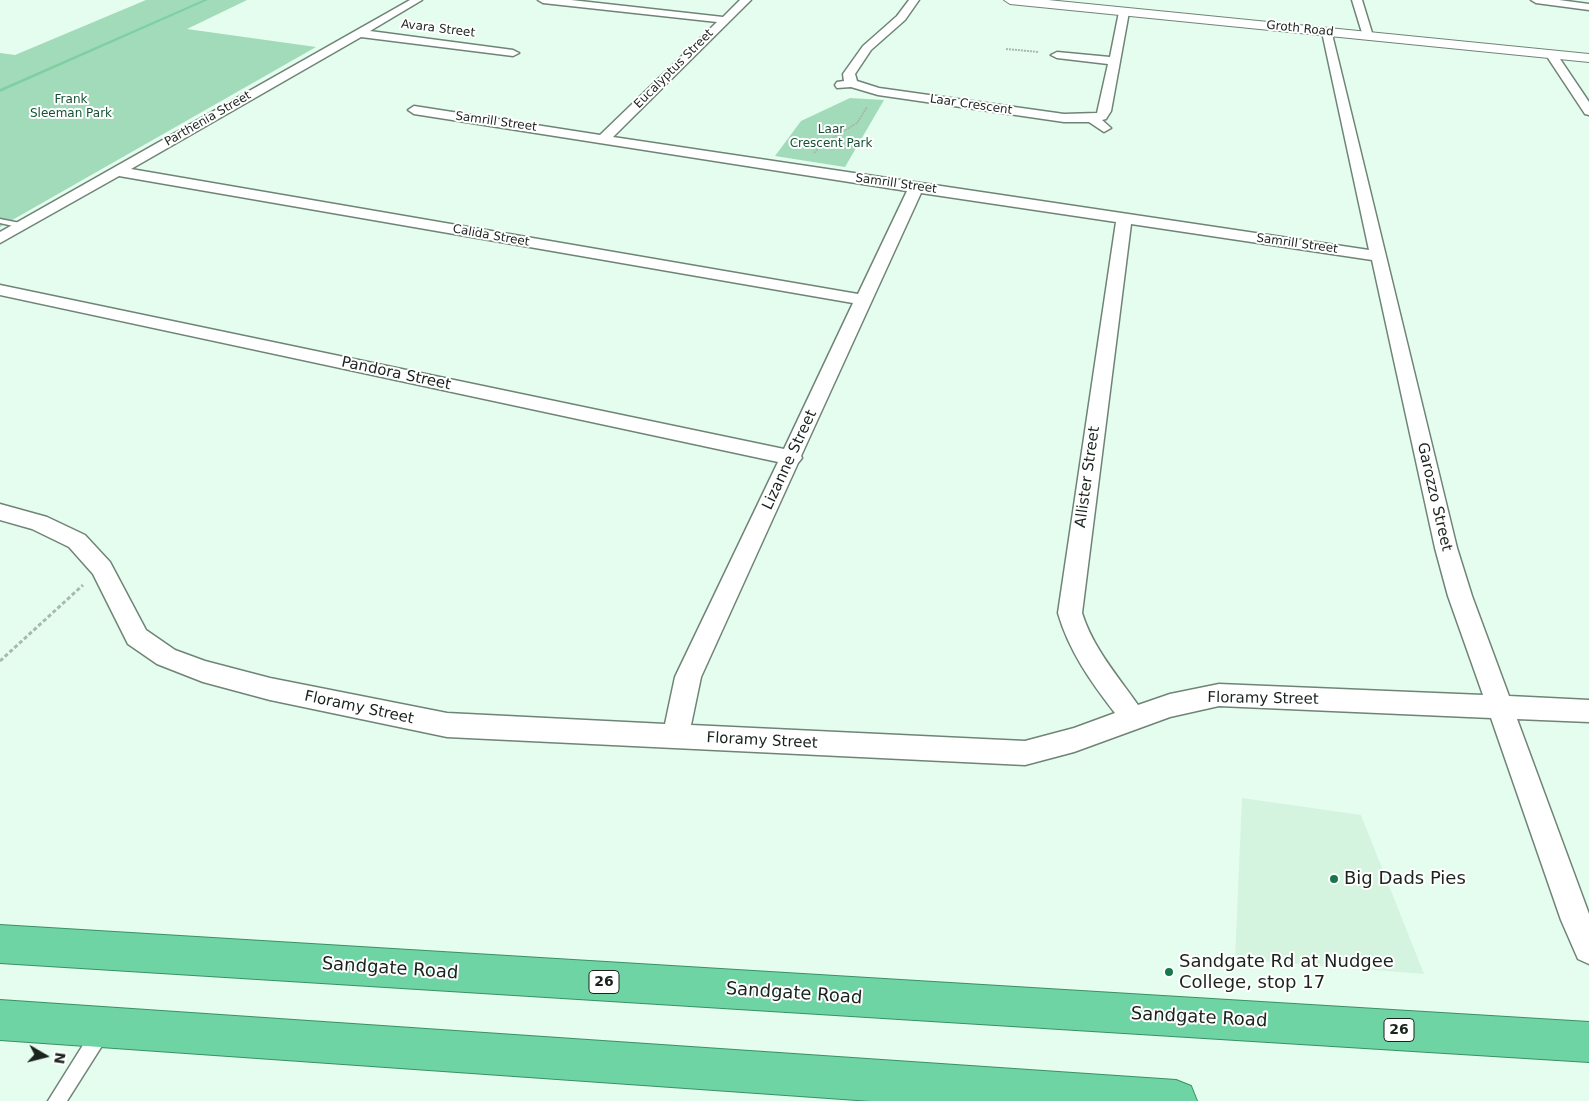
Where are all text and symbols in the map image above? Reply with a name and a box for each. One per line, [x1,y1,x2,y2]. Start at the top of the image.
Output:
street label: Avara Street [400,17,476,41]
street label: Groth Road [1266,18,1334,40]
street label: Eucalyptus Street [631,26,717,112]
street label: Parthenia Street [162,88,254,150]
street label: Laar Crescent [929,92,1013,118]
park label: Frank Sleeman Park [30,93,112,121]
street label: Samrill Street [454,109,538,135]
park label: Laar Crescent Park [790,123,872,151]
street label: Samrill Street [854,171,938,197]
street label: Calida Street [452,222,530,250]
street label: Samrill Street [1255,231,1339,257]
street label: Pandora Street [340,354,452,394]
street label: Lizanne Street [759,407,821,513]
street label: Allister Street [1072,425,1104,529]
street label: Garozzo Street [1413,441,1455,553]
street label: Floramy Street [303,688,415,728]
street label: Floramy Street [1207,689,1319,709]
street label: Floramy Street [706,729,818,753]
place label: Big Dads Pies [1344,868,1466,890]
marker: Big Dads Pies [1328,873,1340,885]
place label: Sandgate Rd at Nudgee College, stop 17 [1179,951,1394,994]
street label: Sandgate Road [321,953,459,985]
marker: Sandgate Rd at Nudgee College, stop 17 [1163,966,1175,978]
road number: 26 [589,970,619,994]
street label: Sandgate Road [725,978,863,1010]
street label: Sandgate Road [1130,1004,1268,1032]
road number: 26 [1384,1018,1414,1042]
north arrow [20,1031,70,1081]
text: N [51,1051,69,1065]

